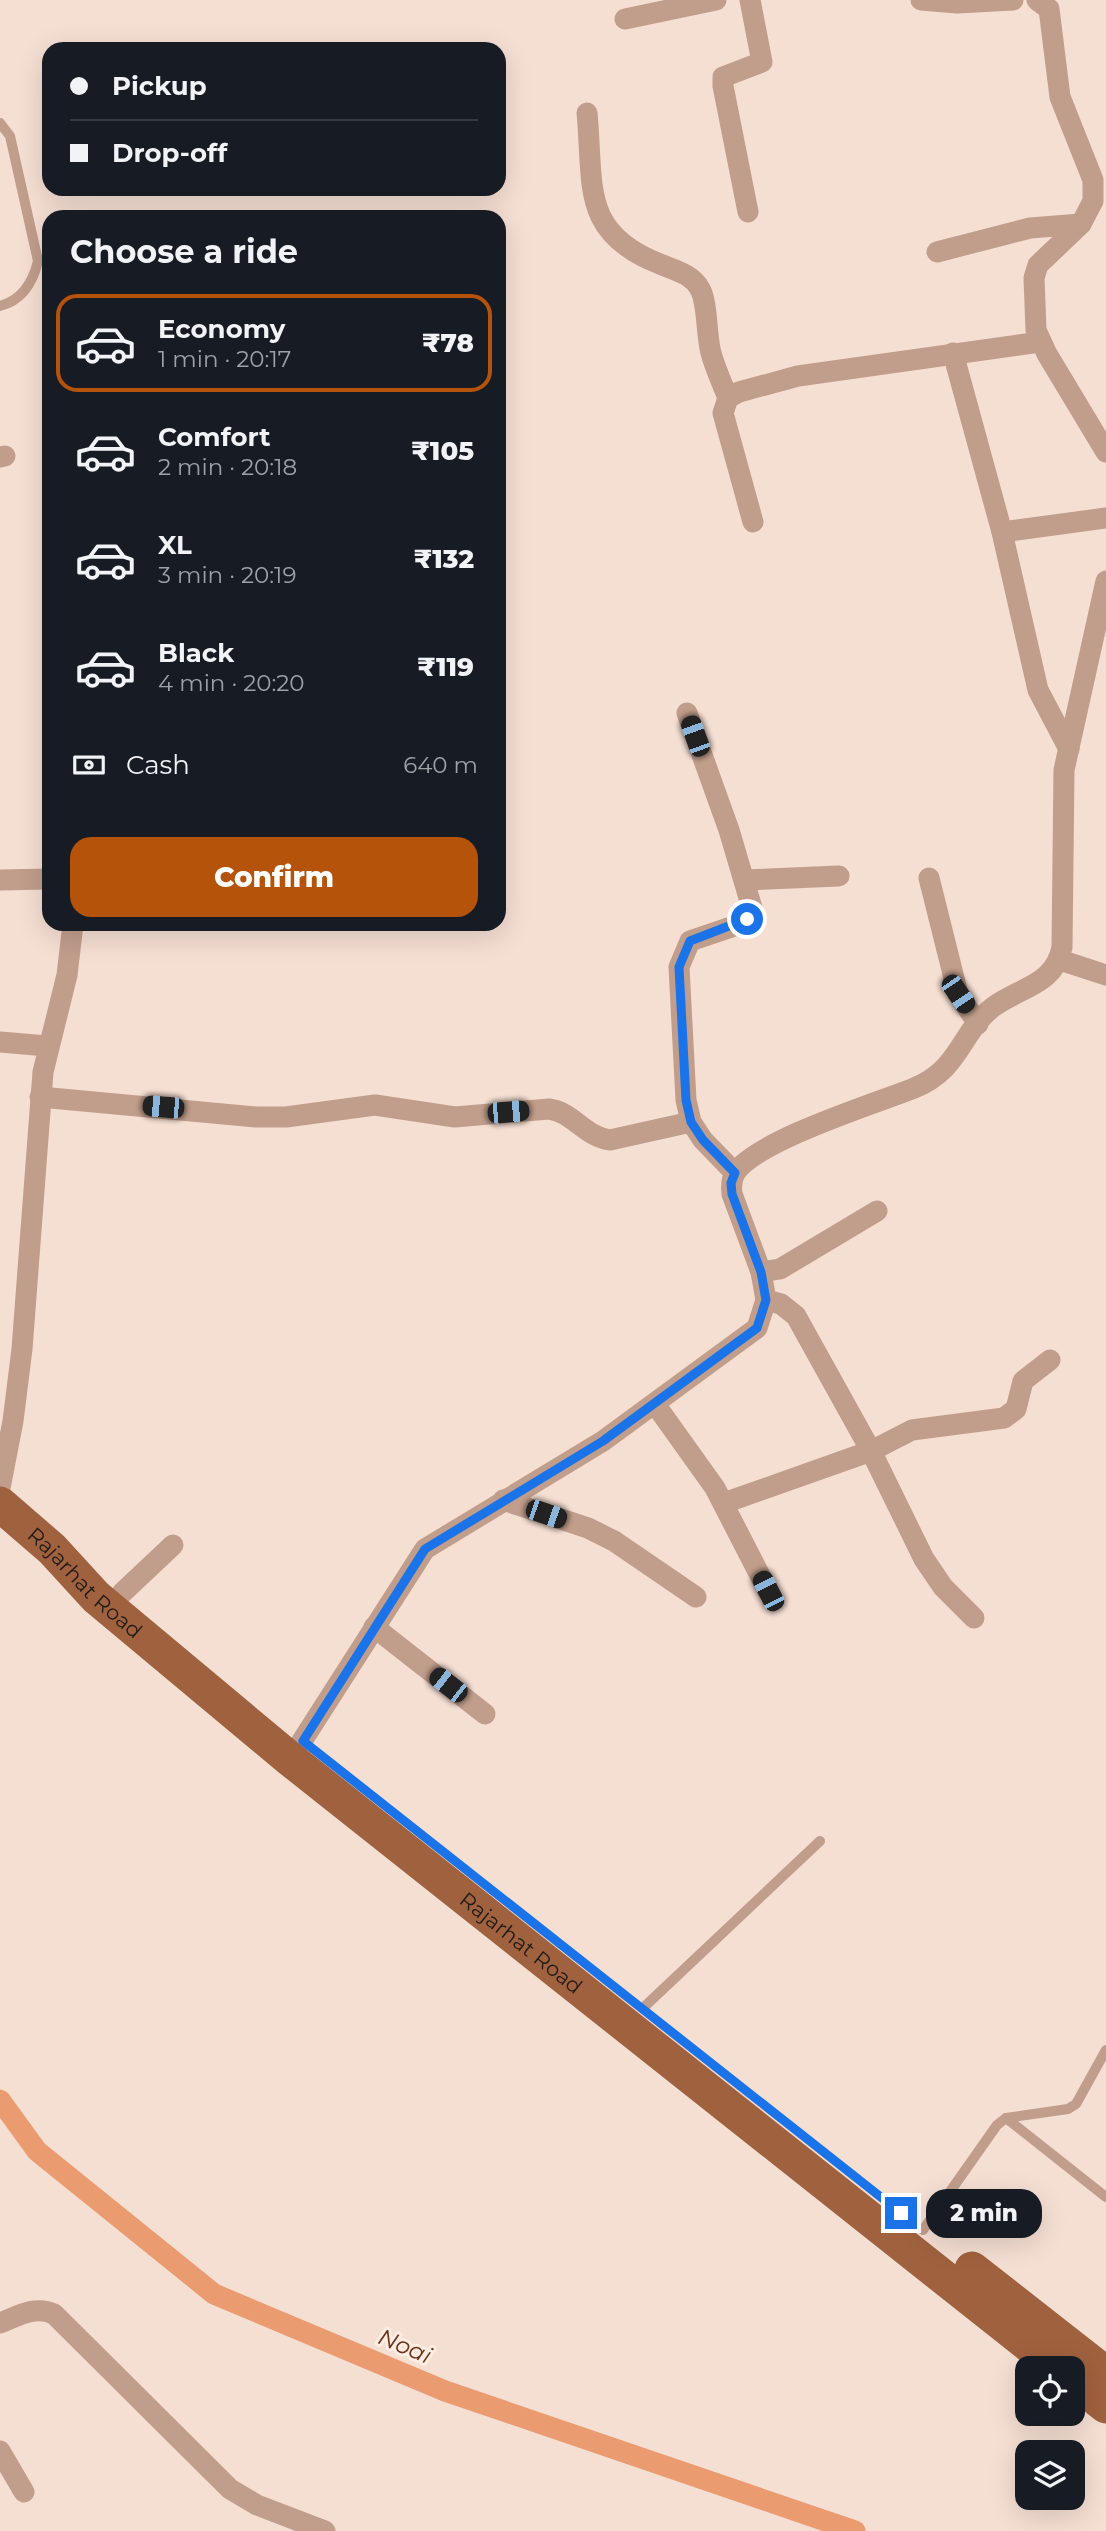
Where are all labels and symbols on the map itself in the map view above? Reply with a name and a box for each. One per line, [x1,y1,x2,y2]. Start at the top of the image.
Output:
car [678,713,713,759]
route start [731,903,763,935]
car [938,971,979,1017]
car [142,1095,185,1119]
car [487,1100,530,1124]
car [523,1497,570,1531]
street label: Rajarhat Road [23,1522,148,1643]
car [750,1568,787,1614]
car [425,1664,472,1706]
street label: Rajarhat Road [455,1886,588,1999]
callout: 2 min [926,2188,1041,2238]
route end [885,2197,917,2229]
water label: Noai [374,2322,436,2370]

